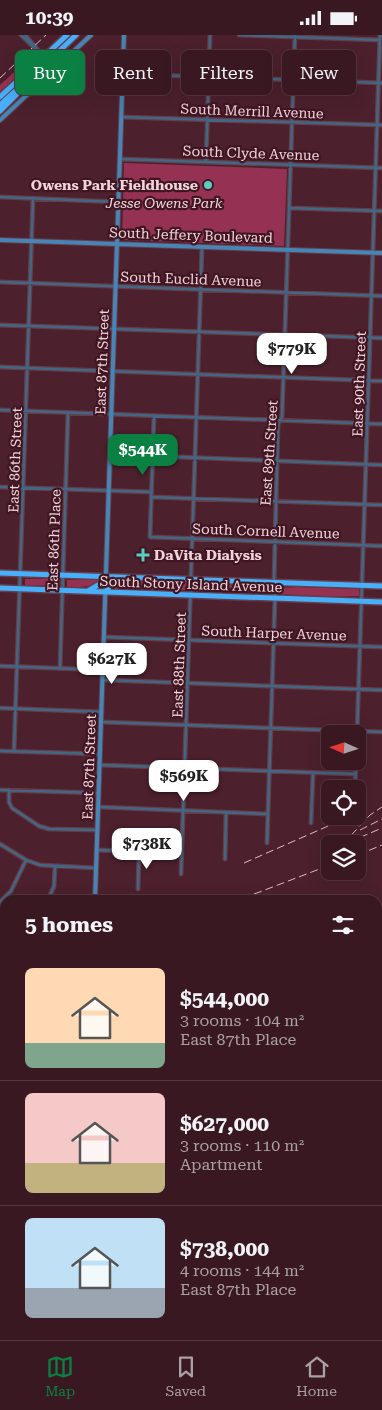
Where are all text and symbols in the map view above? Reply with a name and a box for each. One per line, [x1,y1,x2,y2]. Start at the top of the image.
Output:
text: 10:39 [25,6,74,29]
chip: Buy [15,50,85,95]
chip: Rent [95,50,171,95]
chip: Filters [181,50,272,95]
chip: New [282,50,356,95]
street label: South Merrill Avenue [180,101,324,122]
street label: South Clyde Avenue [182,143,320,163]
place label: Owens Park Fieldhouse [31,177,198,193]
marker: Owens Park Fieldhouse [202,179,214,191]
park label: Jesse Owens Park [105,195,223,211]
street label: South Jeffery Boulevard [109,224,273,246]
street label: South Euclid Avenue [120,269,262,289]
street label: East 87th Street [92,309,112,415]
street label: East 90th Street [349,331,369,437]
pin: $779K [257,333,327,375]
text: $779K [268,339,316,358]
street label: East 89th Street [257,400,281,506]
street label: East 86th Street [5,407,25,513]
pin: $544K [108,433,178,476]
text: $544K [119,440,167,459]
street label: East 86th Place [44,489,64,591]
street label: South Cornell Avenue [192,520,340,542]
place label: DaVita Dialysis [154,547,262,563]
marker: DaVita Dialysis [136,548,150,562]
street label: South Stony Island Avenue [99,573,283,595]
street label: East 88th Street [169,612,189,718]
street label: South Harper Avenue [201,622,347,644]
pin: $627K [77,643,147,685]
text: $627K [88,649,136,668]
street label: East 87th Street [79,714,99,820]
north arrow [321,725,366,770]
map controls [321,725,366,880]
pin: $569K [149,759,219,802]
text: $569K [160,766,208,785]
button: locate [321,780,366,825]
pin: $738K [112,827,182,870]
text: $738K [123,834,171,853]
button: layers [321,835,366,880]
icon: filters [329,911,357,939]
text: 5 homes [25,913,113,937]
text: $544,000 [180,987,269,1011]
icon: home [65,988,125,1048]
text: 3 rooms · 104 m² [180,1011,304,1030]
text: East 87th Place [180,1030,296,1049]
text: $627,000 [180,1112,269,1136]
icon: home [65,1113,125,1173]
text: 3 rooms · 110 m² [180,1136,304,1155]
text: Apartment [180,1155,263,1174]
text: $738,000 [180,1237,269,1261]
icon: home [65,1238,125,1298]
text: 4 rooms · 144 m² [180,1261,304,1280]
text: East 87th Place [180,1280,296,1299]
tab: Map [45,1353,75,1399]
tab: Saved [165,1353,206,1399]
tab: Home [296,1353,337,1399]

